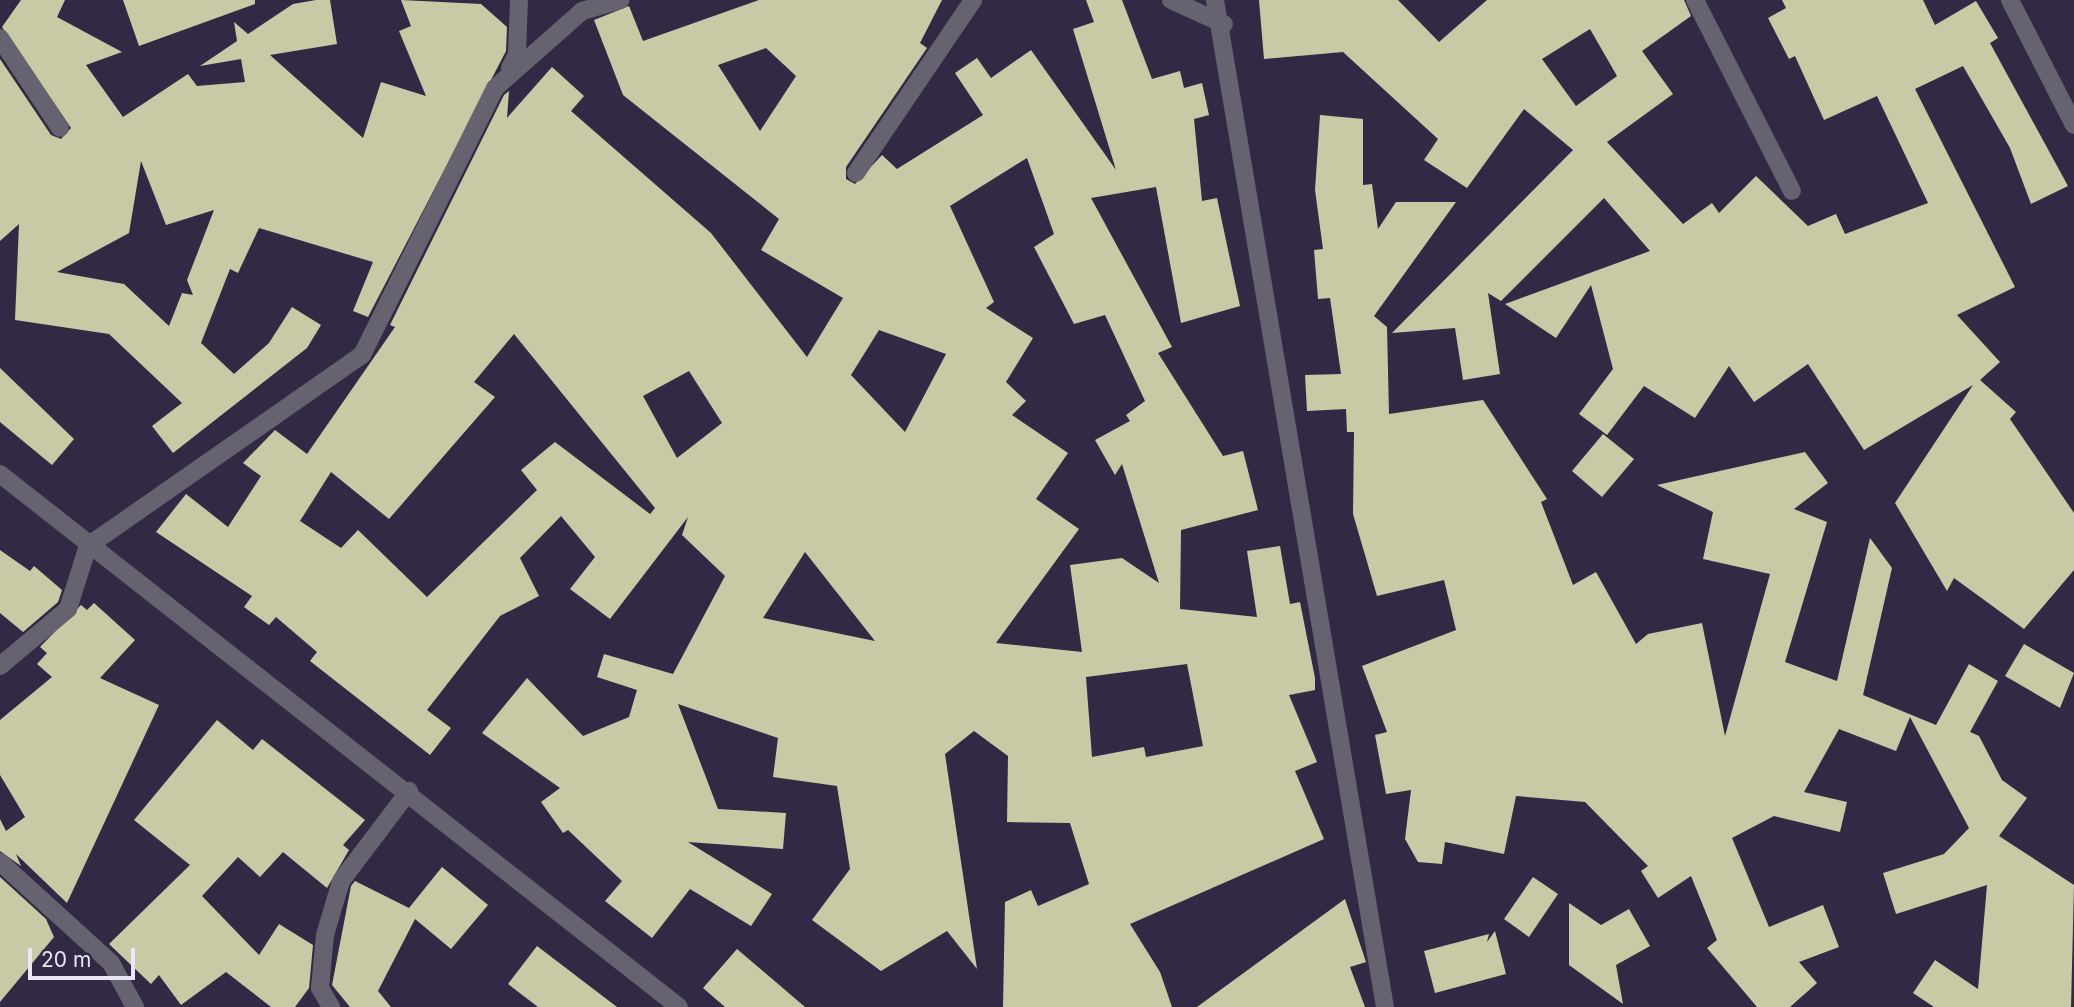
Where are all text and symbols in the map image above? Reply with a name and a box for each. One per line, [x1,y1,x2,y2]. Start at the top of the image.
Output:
scale bar [32,934,138,978]
text: 20 m [41,947,91,972]

